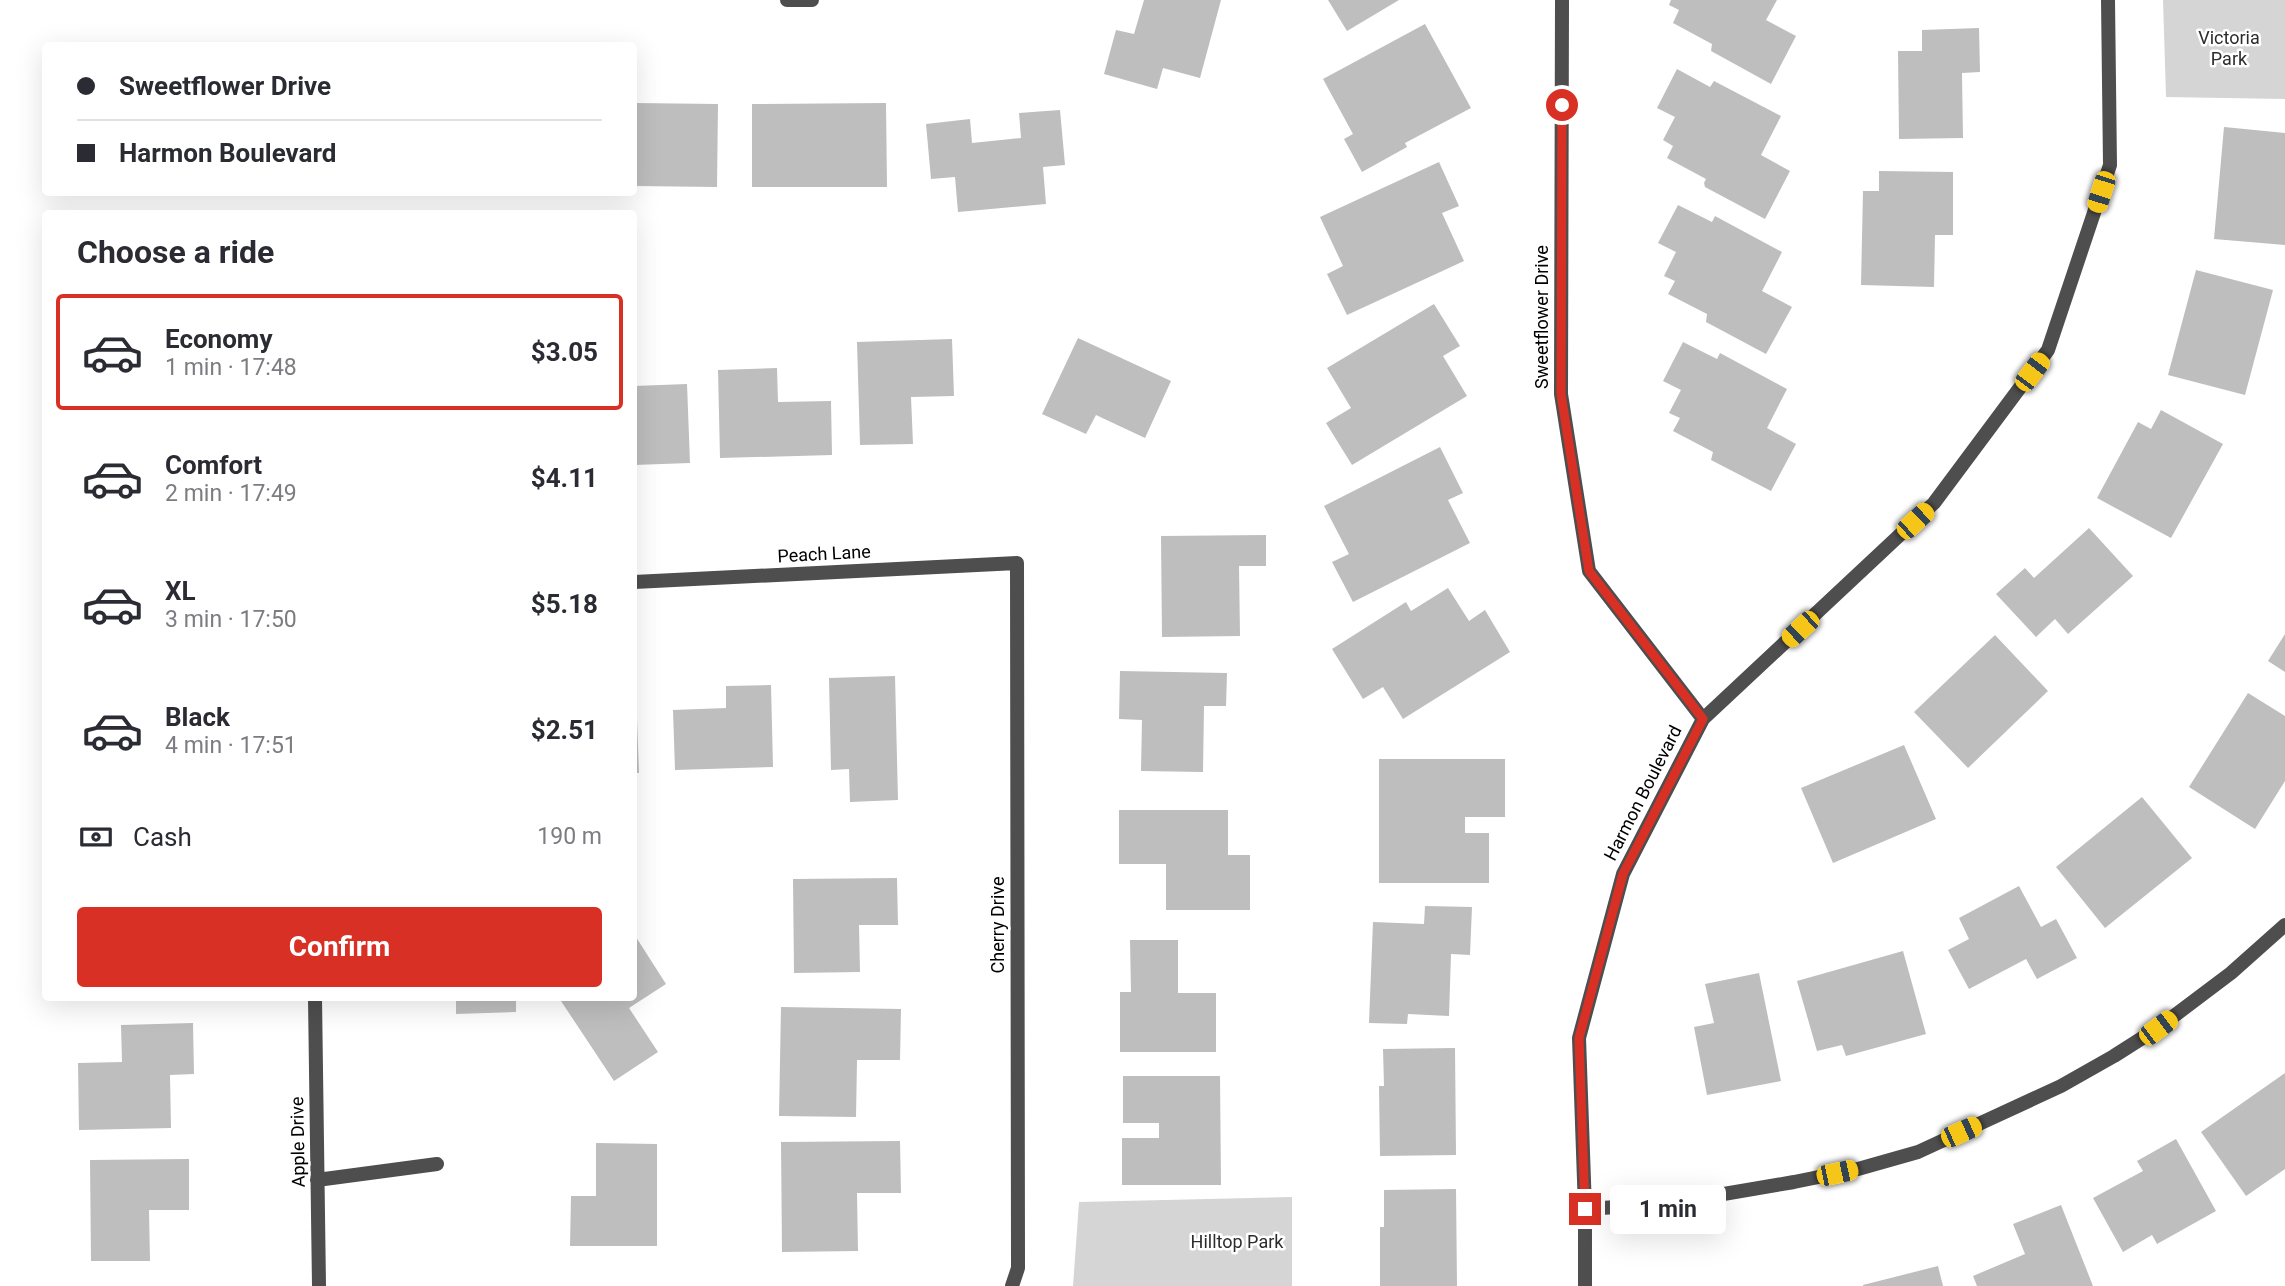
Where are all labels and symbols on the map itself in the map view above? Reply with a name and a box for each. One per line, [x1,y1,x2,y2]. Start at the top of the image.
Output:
park label: Victoria Park [2198,27,2260,69]
route start [1546,89,1578,121]
car [2085,169,2118,215]
street label: Sweetflower Drive [1531,245,1552,389]
car [2011,349,2054,395]
car [1893,499,1938,543]
street label: Peach Lane [777,541,871,566]
car [1778,607,1823,651]
street label: Harmon Boulevard [1599,722,1686,864]
street label: Cherry Drive [987,877,1008,973]
car [2135,1007,2182,1049]
street label: Apple Drive [286,1096,309,1188]
car [1938,1114,1985,1150]
car [1815,1158,1860,1188]
callout: 1 min [1610,1184,1725,1234]
route end [1569,1193,1601,1225]
park label: Hilltop Park [1191,1231,1284,1252]

